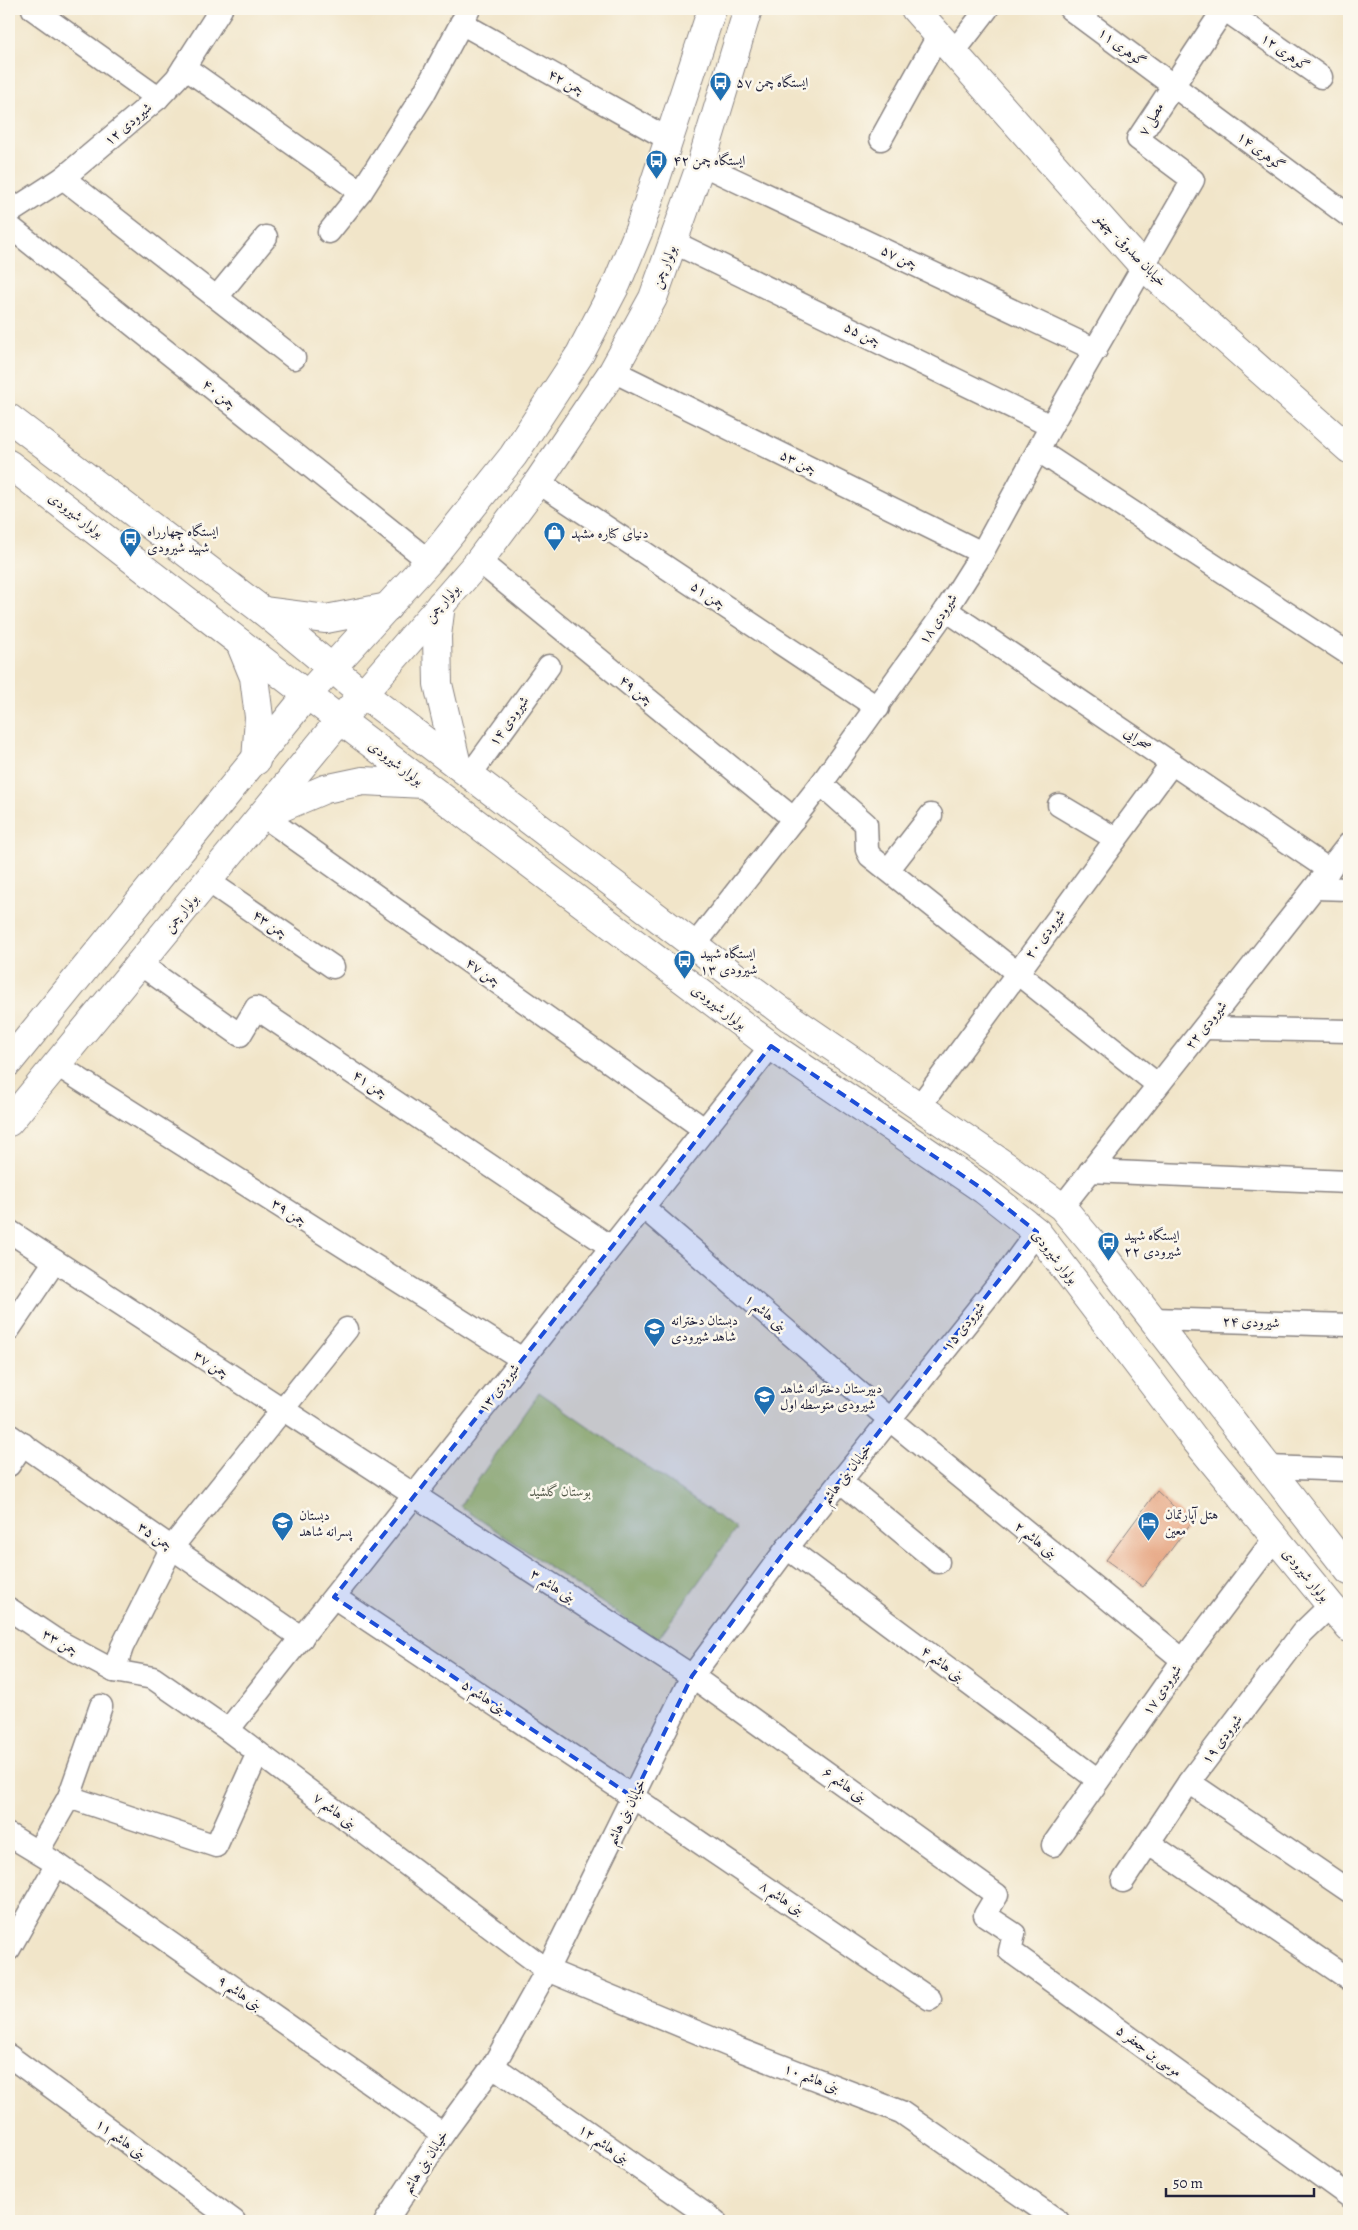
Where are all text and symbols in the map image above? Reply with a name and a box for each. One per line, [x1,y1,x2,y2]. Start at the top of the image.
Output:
street label: گوهری ۱۱ [1094,23,1150,71]
street label: گوهری ۱۲ [1257,28,1313,76]
street label: چمن ۴۲ [545,64,587,100]
bus stop icon: ایستگاه چمن ۵۷ [708,70,732,101]
place label: ایستگاه چمن ۵۷ [736,73,808,92]
street label: شیرودی ۱۲ [100,98,156,150]
street label: مصلی ۷ [1134,99,1168,139]
street label: گوهری ۱۴ [1233,127,1289,175]
bus stop icon: ایستگاه چمن ۴۲ [645,148,669,179]
place label: ایستگاه چمن ۴۲ [673,151,745,170]
street label: خیابان صدوقی- چهنو [1090,208,1171,291]
street label: چمن ۵۷ [878,240,920,274]
street label: بولوار چمن [647,242,681,291]
street label: چمن ۵۵ [841,317,883,351]
street label: چمن ۴۰ [198,375,240,413]
street label: چمن ۵۳ [777,445,819,479]
street label: بولوار شیرودی [45,488,108,542]
shop icon: دنیای کناره مشهد [543,521,567,552]
place label: ایستگاه چهارراه شهید شیرودی [147,522,219,557]
place label: دنیای کناره مشهد [571,524,649,543]
bus stop icon: ایستگاه چهارراه شهید شیرودی [119,527,143,558]
street label: چمن ۵۱ [687,576,729,614]
street label: بولوار چمن [420,580,464,626]
street label: شیرودی ۱۸ [914,590,962,648]
street label: چمن ۴۹ [615,671,657,709]
street label: شیرودی ۱۴ [484,692,534,750]
street label: صحرایی [1120,723,1156,755]
street label: بولوار شیرودی [365,736,428,790]
street label: بولوار چمن [159,889,203,936]
street label: چمن ۴۳ [249,905,291,943]
street label: شیرودی ۲۰ [1020,905,1070,963]
place label: ایستگاه شهید شیرودی ۱۳ [700,944,757,979]
bus stop icon: ایستگاه شهید شیرودی ۱۳ [672,949,696,980]
street label: چمن ۴۷ [462,953,504,991]
street label: بولوار شیرودی [688,980,751,1034]
street label: شیرودی ۲۲ [1181,997,1231,1053]
street label: چمن ۴۱ [349,1065,391,1103]
street label: چمن ۳۹ [268,1194,310,1230]
street label: بولوار شیرودی [1027,1226,1083,1288]
place label: ایستگاه شهید شیرودی ۲۲ [1124,1226,1181,1261]
bus stop icon: ایستگاه شهید شیرودی ۲۲ [1096,1231,1120,1262]
street label: بنی هاشم ۱ [738,1289,791,1340]
street label: شیرودی ۱۵ [939,1298,989,1354]
place label: دبستان دخترانه شاهد شیرودی [671,1311,738,1346]
street label: شیرودی ۲۴ [1222,1312,1280,1332]
school or university icon: دبستان دخترانه شاهد شیرودی [643,1316,667,1347]
street label: چمن ۳۷ [190,1346,232,1382]
street label: شیرودی ۱۳ [474,1360,524,1416]
place label: دبیرستان دخترانه شاهد شیرودی متوسطه اول [780,1379,882,1414]
school or university icon: دبیرستان دخترانه شاهد شیرودی متوسطه اول [752,1384,776,1415]
street label: خیابان بنی هاشم [816,1440,879,1511]
park label: بوستان گلشید [529,1482,591,1501]
place label: هتل آپارتمان معین [1165,1505,1218,1540]
place label: دبستان پسرانه شاهد [299,1506,353,1542]
hotel icon: هتل آپارتمان معین [1137,1510,1161,1541]
school or university icon: دبستان پسرانه شاهد [271,1511,295,1542]
street label: چمن ۳۵ [134,1517,176,1555]
street label: بنی هاشم ۲ [1008,1517,1062,1566]
street label: بولوار شیرودی [1278,1544,1334,1606]
street label: بنی هاشم ۳ [525,1564,579,1611]
street label: چمن ۳۳ [39,1624,81,1660]
street label: بنی هاشم ۴ [915,1641,969,1690]
street label: شیرودی ۱۷ [1138,1661,1186,1719]
street label: بنی هاشم ۵ [456,1675,510,1722]
street label: شیرودی ۱۹ [1197,1710,1247,1768]
street label: بنی هاشم ۶ [817,1763,871,1811]
street label: خیابان بنی هاشم [602,1776,654,1850]
street label: بنی هاشم ۷ [307,1788,361,1837]
street label: بنی هاشم ۸ [754,1876,808,1923]
street label: بنی هاشم ۹ [212,1971,266,2018]
street label: موسی بن جعفر ۵ [1112,2021,1186,2081]
street label: بنی هاشم ۱۰ [780,2059,843,2101]
street label: بنی هاشم ۱۱ [89,2114,150,2167]
street label: بنی هاشم ۱۲ [572,2119,633,2172]
street label: خیابان بنی هاشم [398,2127,456,2199]
scale bar [1166,2165,1313,2197]
text: 50 m [1173,2173,1203,2193]

